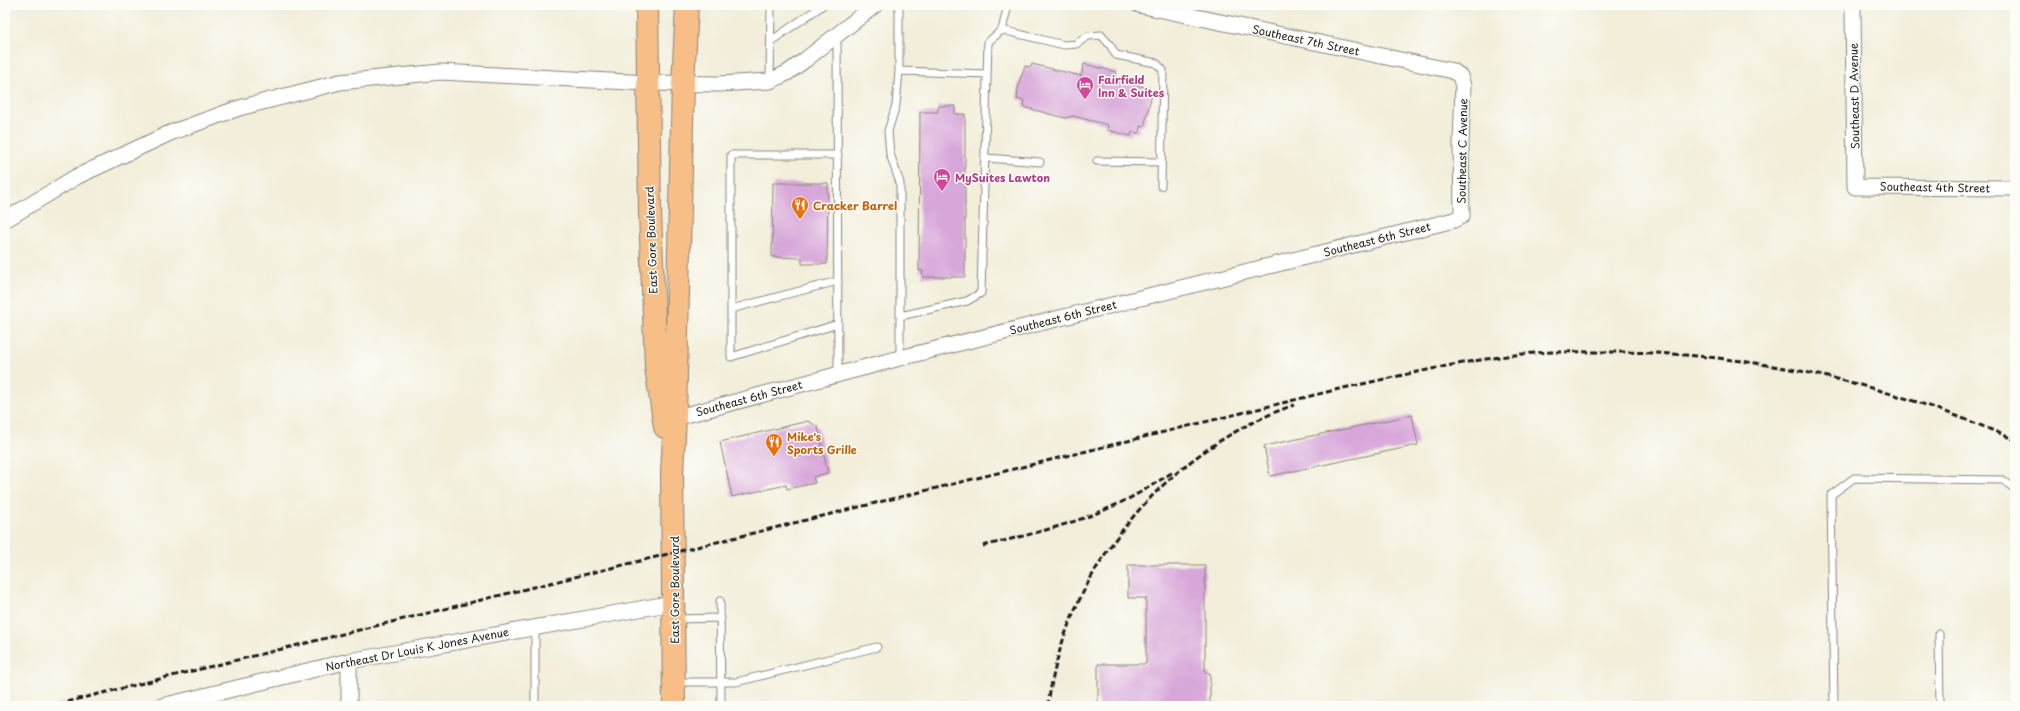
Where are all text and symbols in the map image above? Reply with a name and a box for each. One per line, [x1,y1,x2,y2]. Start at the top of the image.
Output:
street label: Southeast 7th Street [1251,20,1362,60]
street label: Southeast D Avenue [1845,43,1863,149]
place label: Fairfield Inn & Suites [1098,71,1165,101]
hotel icon: Fairfield Inn & Suites [1075,75,1095,100]
street label: Southeast C Avenue [1453,98,1471,204]
hotel icon: MySuites Lawton [932,167,952,192]
place label: MySuites Lawton [955,169,1050,186]
street label: Southeast 4th Street [1880,178,1991,196]
street label: East Gore Boulevard [641,186,661,294]
restaurant icon: Cracker Barrel [790,195,810,220]
place label: Cracker Barrel [813,197,897,214]
street label: Southeast 6th Street [1322,217,1433,261]
street label: Southeast 6th Street [1008,295,1119,339]
street label: Southeast 6th Street [694,375,805,420]
place label: Mike's Sports Grille [787,428,857,458]
restaurant icon: Mike's Sports Grille [764,432,784,457]
street label: East Gore Boulevard [666,536,683,644]
street label: Northeast Dr Louis K Jones Avenue [324,623,510,675]

